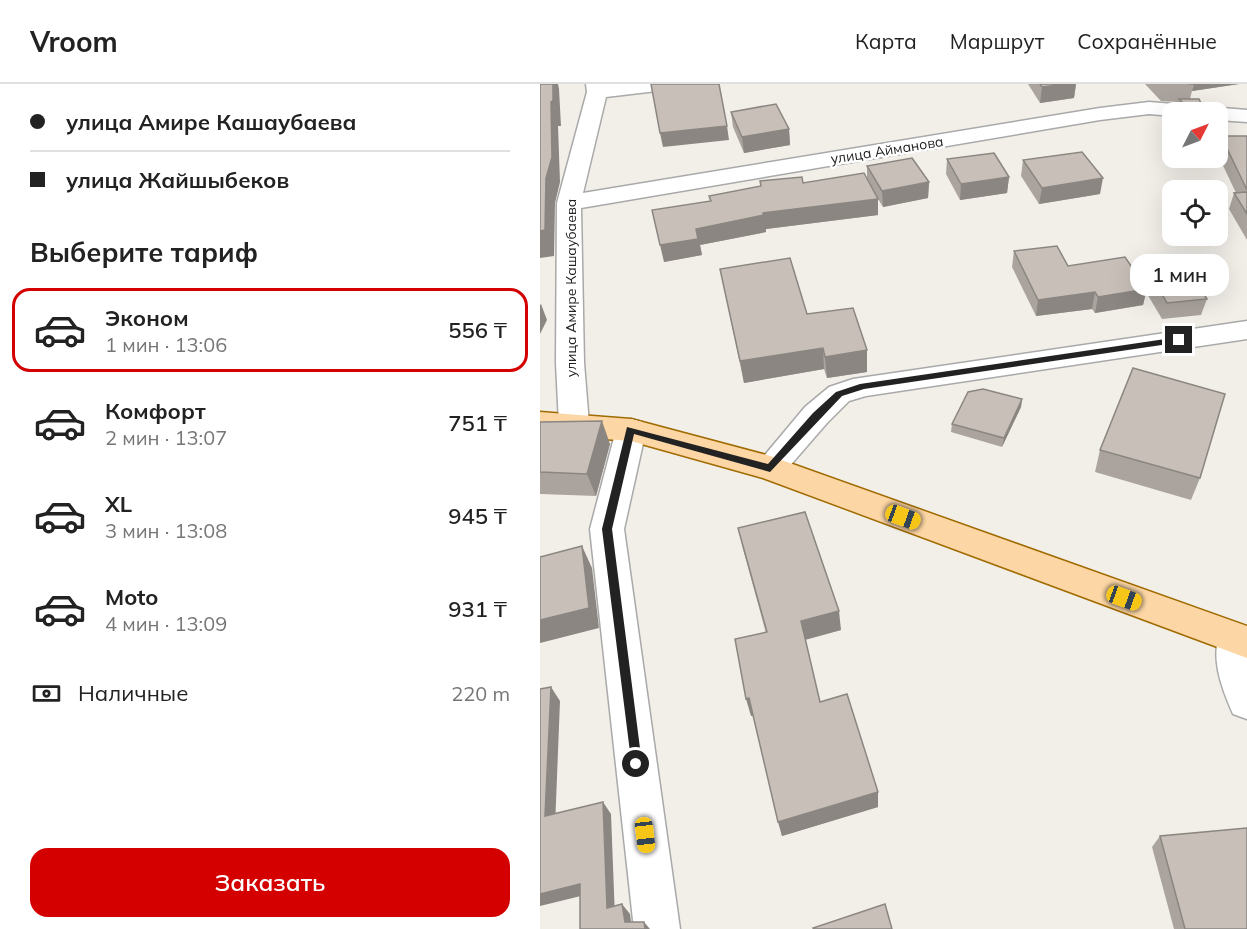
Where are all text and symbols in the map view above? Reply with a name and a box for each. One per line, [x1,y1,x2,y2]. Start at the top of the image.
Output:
text: Vroom [30,24,118,59]
text: Карта [855,28,917,54]
text: Маршрут [950,28,1044,54]
text: Сохранённые [1077,28,1217,54]
north arrow [1162,102,1228,168]
map controls [1162,102,1228,246]
text: улица Амире Кашаубаева [66,108,357,136]
street label: улица Айманова [829,132,945,168]
text: улица Жайшыбеков [66,166,289,194]
button: locate [1162,180,1228,246]
street label: улица Амире Кашаубаева [562,199,580,377]
text: Выберите тариф [30,235,258,269]
callout: 1 мин [1130,253,1228,295]
text: 1 мин [1152,262,1207,287]
icon: car [33,303,87,357]
text: Эконом [105,304,189,332]
text: 556 ₸ [448,316,507,344]
route end [1165,326,1192,353]
text: 1 мин · 13:06 [105,332,227,357]
icon: car [33,396,87,450]
text: Комфорт [105,397,206,425]
text: 751 ₸ [448,409,507,437]
text: 2 мин · 13:07 [105,425,227,450]
icon: car [33,489,87,543]
text: XL [105,490,132,518]
text: 945 ₸ [448,502,507,530]
car [883,502,923,532]
text: 3 мин · 13:08 [105,518,227,543]
icon: car [33,582,87,636]
text: Moto [105,583,158,611]
car [1104,583,1144,613]
text: 931 ₸ [448,595,507,623]
text: 4 мин · 13:09 [105,611,227,636]
icon: cash [30,677,63,710]
text: Наличные [78,679,188,707]
text: 220 m [451,681,510,706]
route start [622,750,649,777]
car [634,816,656,854]
button: Заказать [30,848,510,917]

